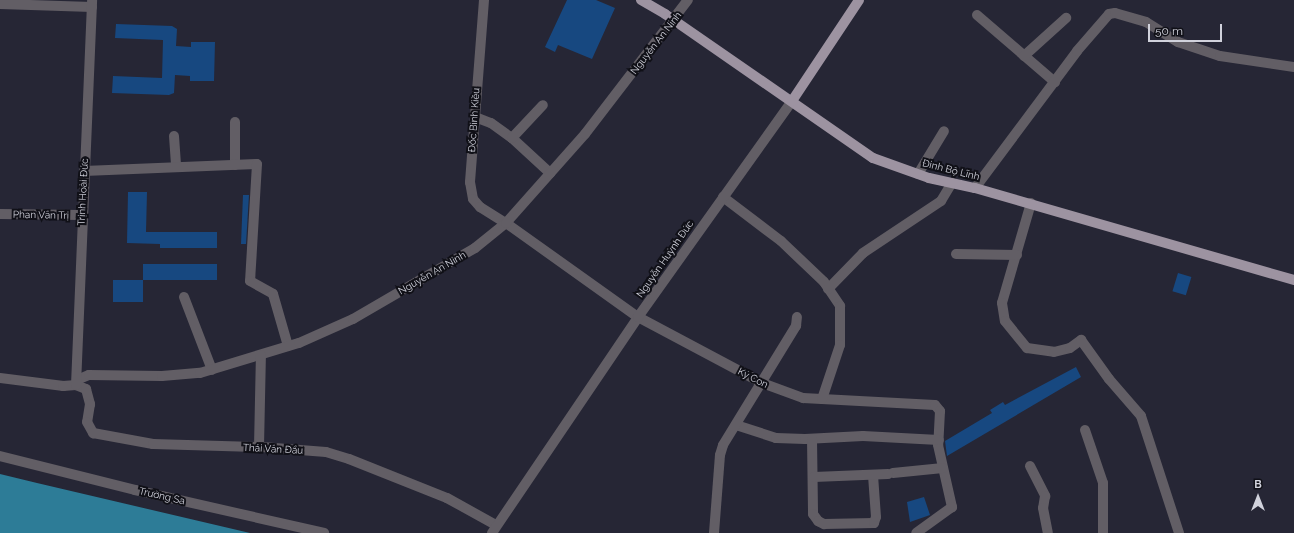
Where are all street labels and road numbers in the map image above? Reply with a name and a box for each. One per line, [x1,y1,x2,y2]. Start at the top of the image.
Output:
street label: Nguyễn An Ninh [628,9,684,77]
street label: Đốc Binh Kiều [466,87,482,153]
street label: Đinh Bộ Lĩnh [921,157,981,183]
street label: Trịnh Hoài Đức [75,158,91,226]
street label: Phan Văn Trị [12,209,70,221]
street label: Nguyễn Huỳnh Đức [634,218,696,300]
street label: Nguyễn An Ninh [396,249,468,297]
street label: Ký Con [736,365,770,391]
street label: Thái Văn Đẩu [242,441,304,457]
street label: Trường Sa [138,485,186,507]

